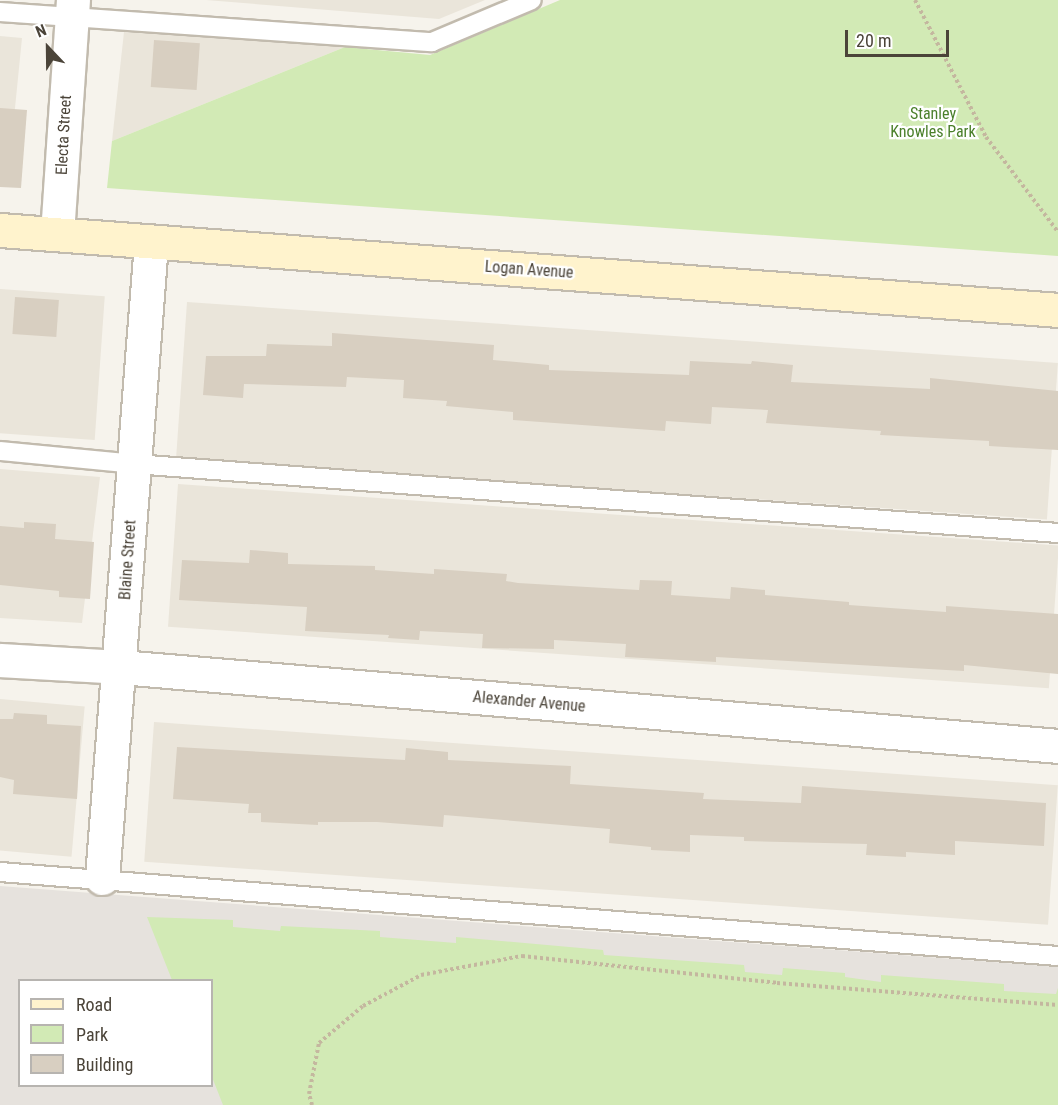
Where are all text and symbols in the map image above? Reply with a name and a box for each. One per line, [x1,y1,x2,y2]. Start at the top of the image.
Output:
north arrow [18,18,78,78]
scale bar [848,18,952,56]
text: N [33,20,49,41]
text: 20 m [856,30,891,51]
street label: Electa Street [52,95,76,175]
park label: Stanley Knowles Park [890,104,976,142]
street label: Logan Avenue [484,257,574,283]
street label: Blaine Street [116,519,140,601]
street label: Alexander Avenue [472,688,586,716]
legend [18,979,213,1087]
text: Road [76,994,112,1015]
text: Park [76,1024,108,1045]
text: Building [76,1054,133,1075]

